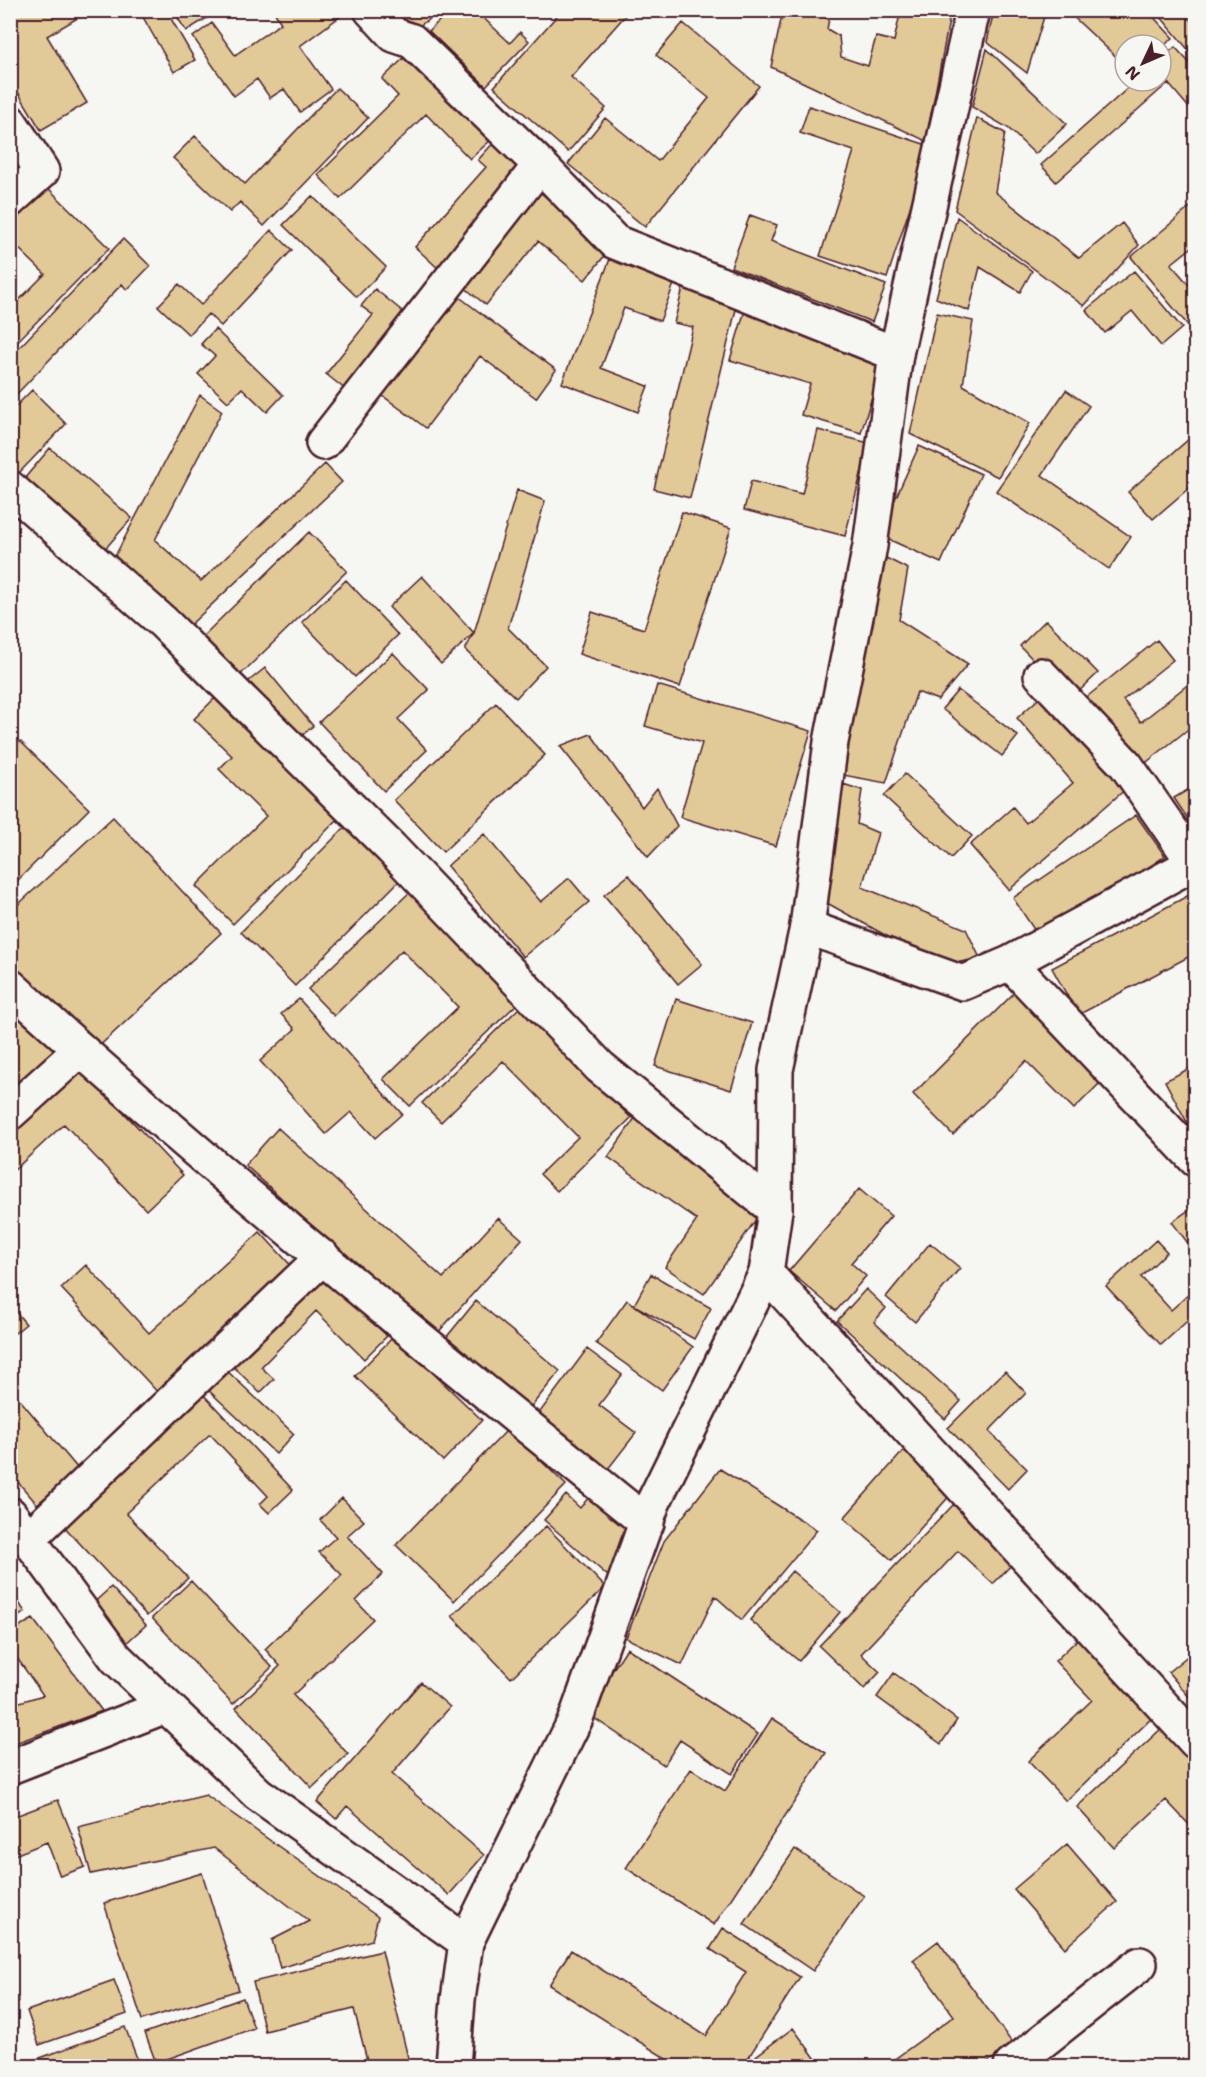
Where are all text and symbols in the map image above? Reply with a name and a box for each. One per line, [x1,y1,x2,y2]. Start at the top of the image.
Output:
north arrow [1113,33,1173,93]
text: N [1121,61,1145,85]

